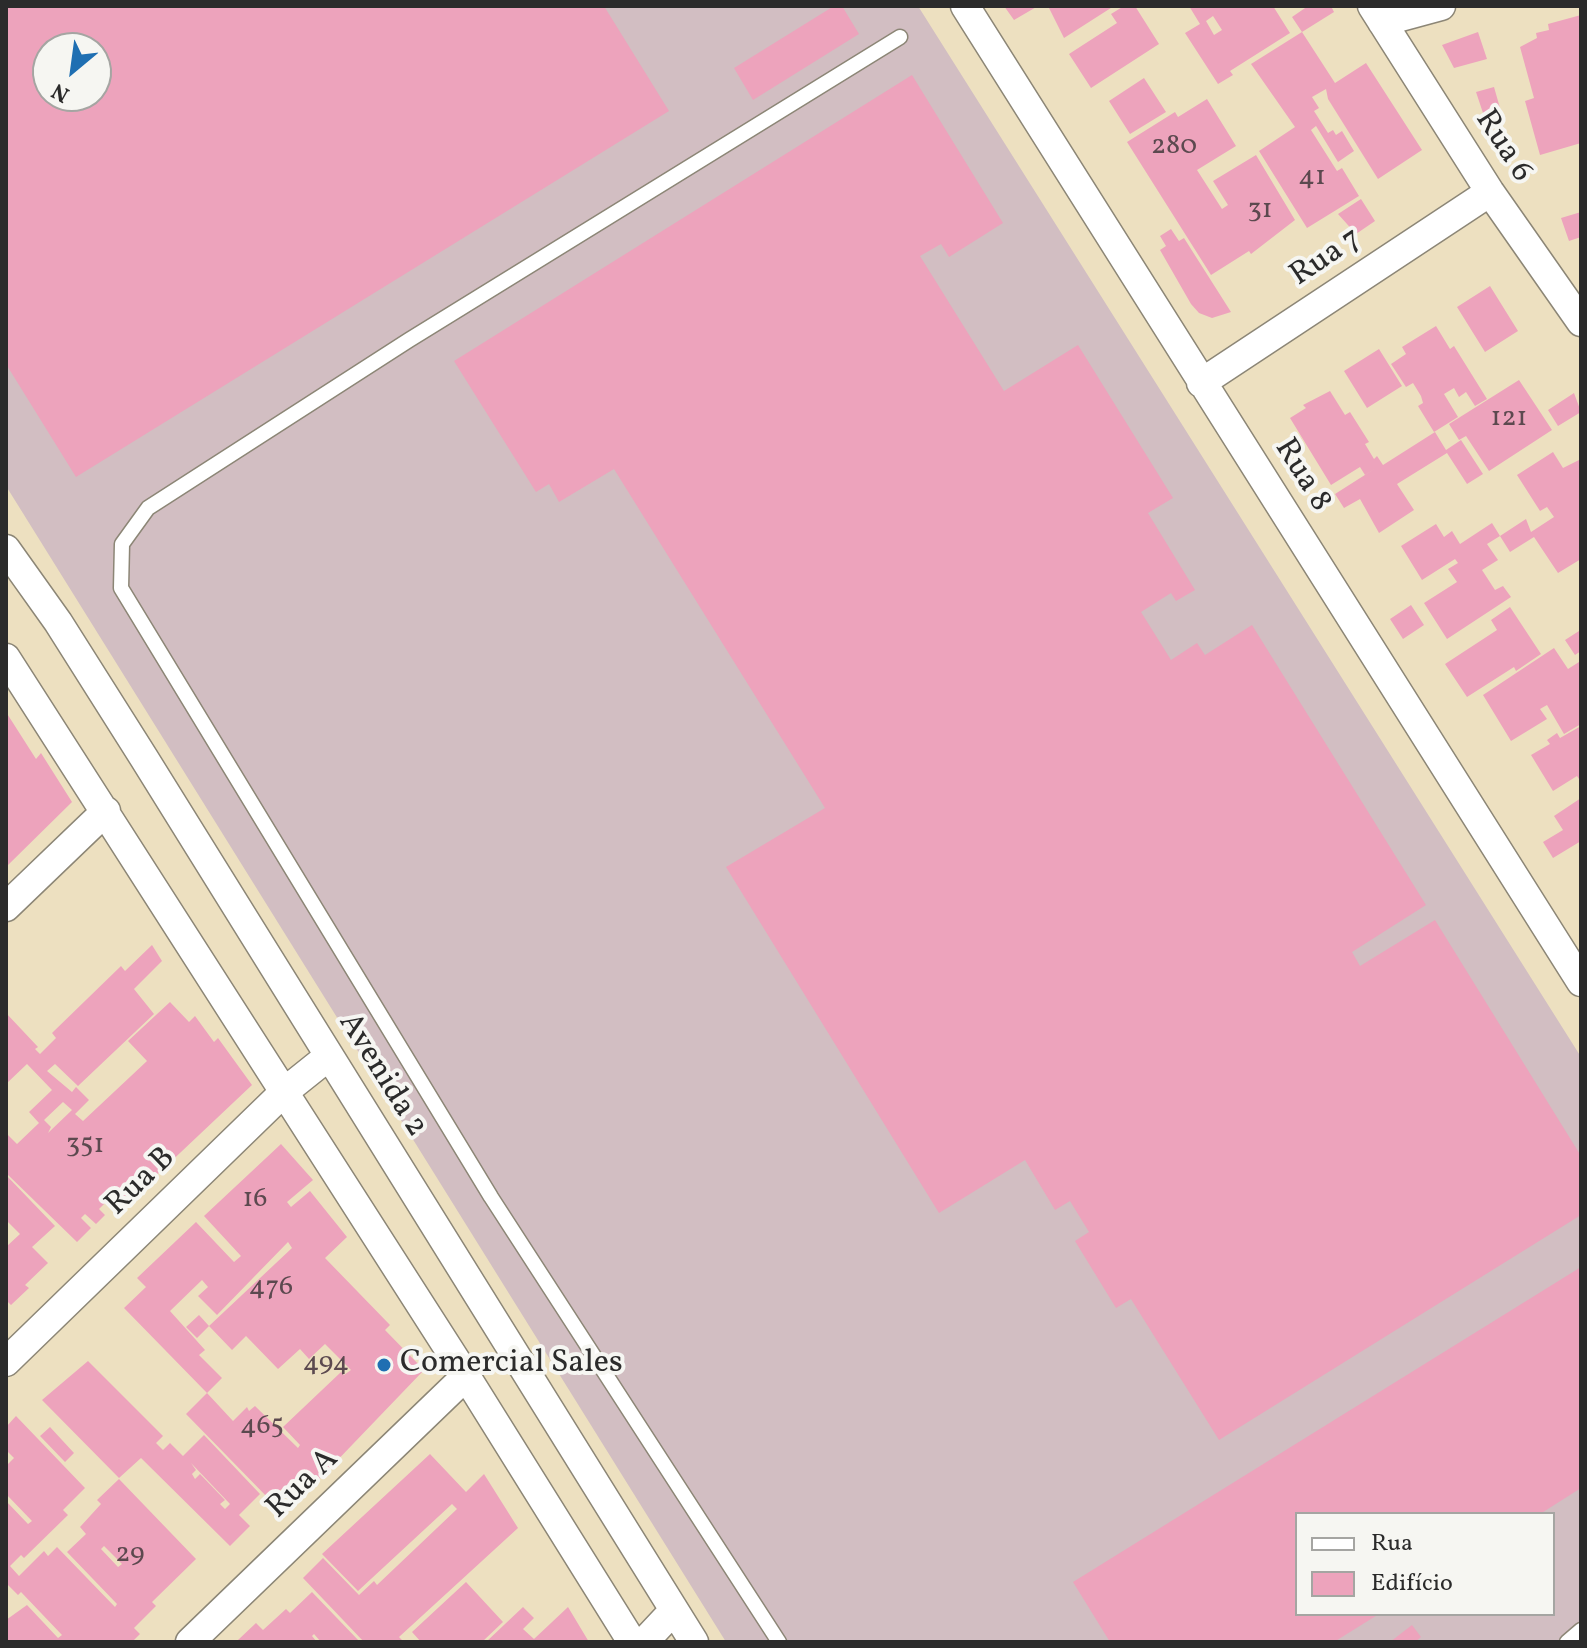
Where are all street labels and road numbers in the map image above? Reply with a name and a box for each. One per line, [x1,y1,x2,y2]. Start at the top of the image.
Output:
street label: Rua 6 [1465,104,1539,190]
street label: Rua 7 [1284,221,1370,297]
street label: Rua 8 [1264,433,1338,519]
street label: Avenida 2 [328,1007,434,1145]
street label: Rua B [99,1141,185,1225]
street label: Rua A [260,1442,348,1528]

